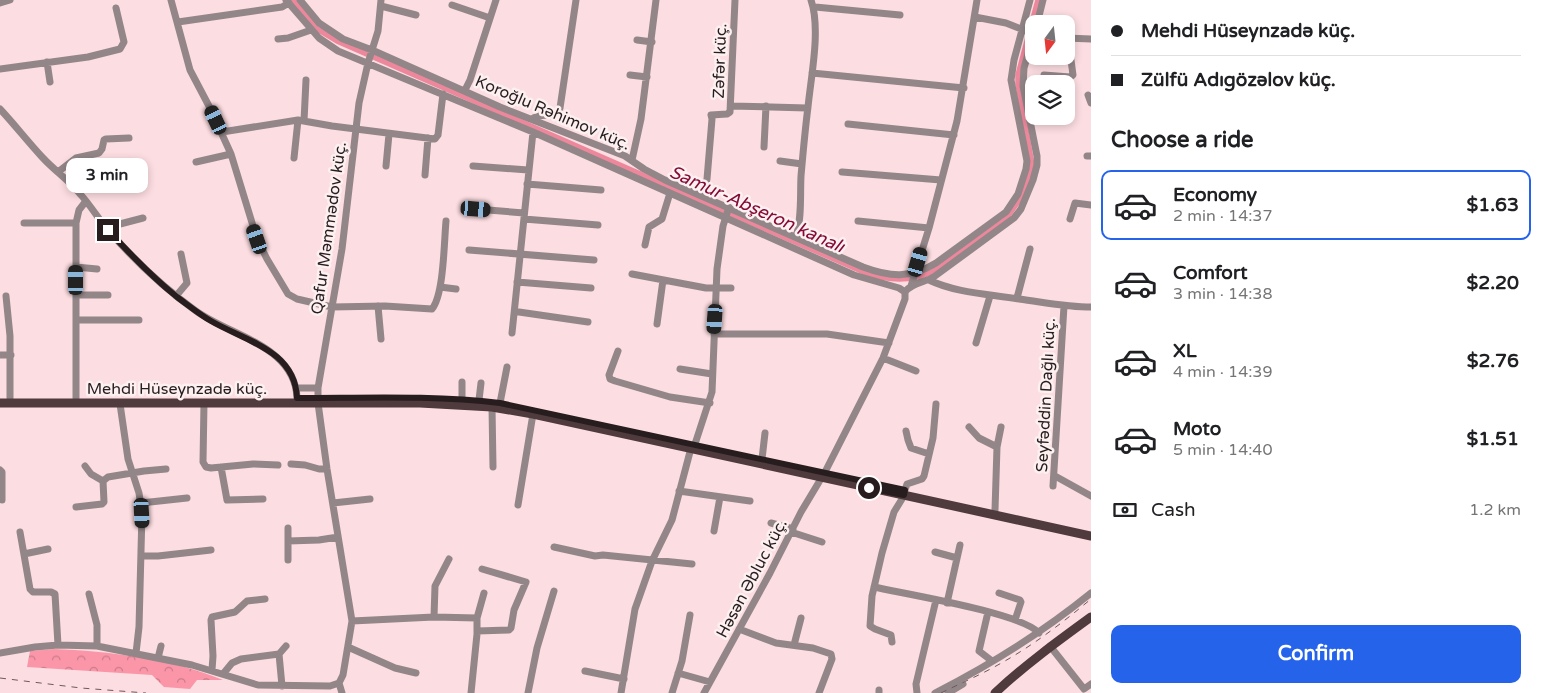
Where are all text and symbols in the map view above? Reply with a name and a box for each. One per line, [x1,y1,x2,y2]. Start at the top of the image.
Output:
north arrow [1025,15,1075,65]
map controls [1025,15,1075,125]
text: Mehdi Hüseynzadə küç. [1141,20,1355,42]
street label: Zəfər küç. [709,23,731,99]
text: Zülfü Adıgözəlov küç. [1141,69,1336,91]
street label: Koroğlu Rəhimov küç. [472,71,633,155]
button: layers [1025,75,1075,125]
car [202,103,229,137]
text: Choose a ride [1111,127,1254,153]
street label: Qafur Məmmədov küç. [307,141,351,316]
callout: 3 min [67,158,149,192]
water label: Samur-Abşeron kanalı [666,160,849,258]
text: 3 min [86,165,128,185]
icon: car [1113,183,1158,228]
text: Economy [1173,184,1257,206]
text: $1.63 [1467,194,1519,216]
car [460,200,491,218]
text: 2 min · 14:37 [1173,206,1272,226]
route end [97,219,119,241]
car [245,222,268,256]
car [906,246,929,278]
icon: car [1113,261,1158,306]
text: Comfort [1173,262,1247,284]
car [68,265,83,295]
text: $2.20 [1467,272,1519,294]
text: 3 min · 14:38 [1173,284,1272,304]
car [706,304,723,334]
street label: Seyfəddin Dağlı küç. [1032,317,1060,473]
icon: car [1113,339,1158,384]
text: XL [1173,340,1197,362]
text: $2.76 [1467,350,1519,372]
text: 4 min · 14:39 [1173,362,1272,382]
street label: Mehdi Hüseynzadə küç. [87,379,267,399]
icon: car [1113,417,1158,462]
text: Moto [1173,418,1221,440]
text: $1.51 [1467,428,1519,450]
text: 5 min · 14:40 [1173,440,1272,460]
route start [858,477,880,499]
icon: cash [1111,496,1139,524]
car [133,498,150,528]
text: Cash [1151,499,1196,521]
text: 1.2 km [1469,500,1521,520]
street label: Həsən Əbluc küç. [712,516,792,641]
button: Confirm [1111,625,1521,683]

